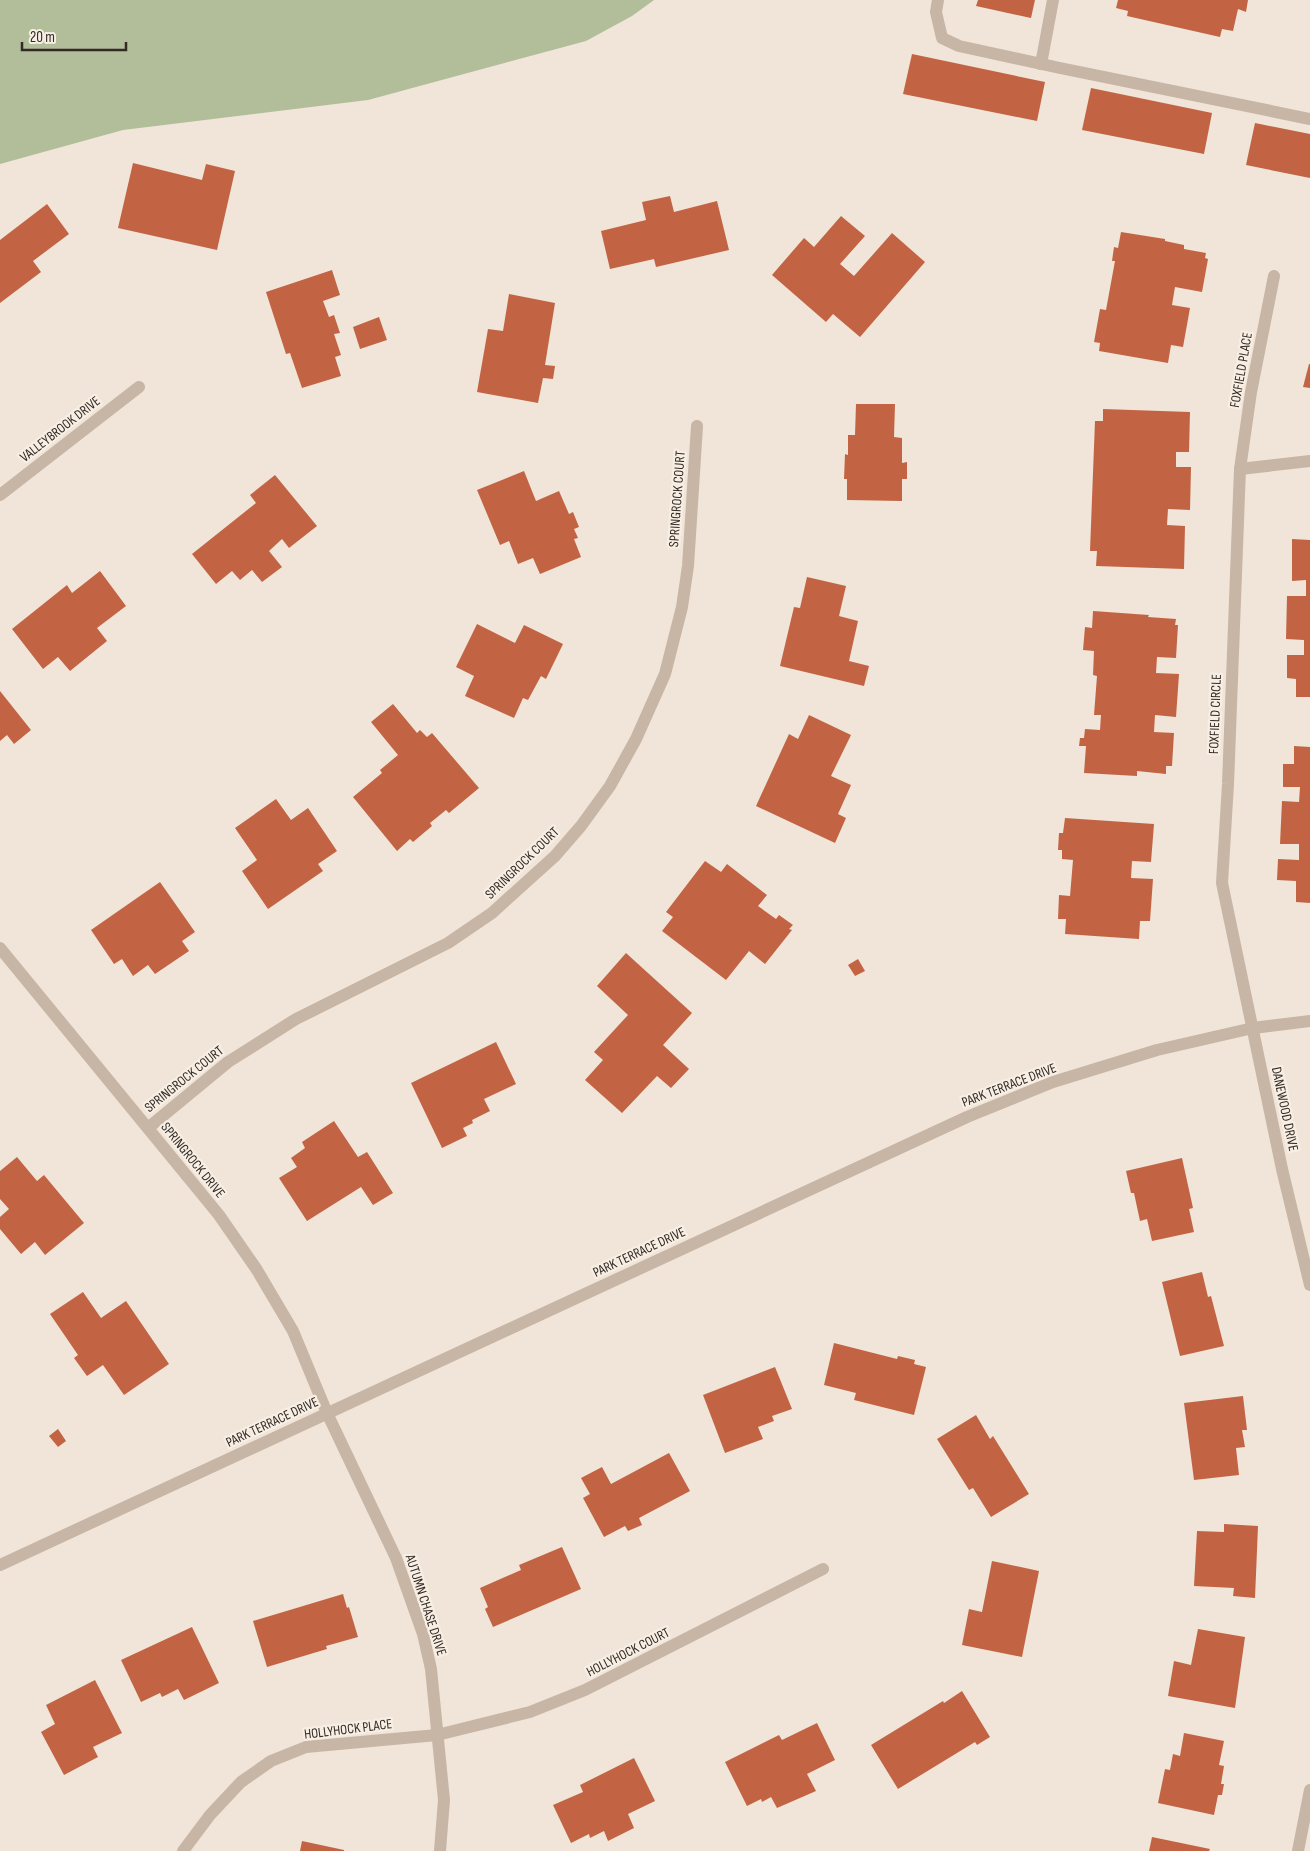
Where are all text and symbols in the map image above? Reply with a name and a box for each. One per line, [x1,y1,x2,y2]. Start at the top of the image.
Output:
scale bar [22,20,126,52]
text: 20 m [30,28,55,47]
street label: FOXFIELD PLACE [1226,331,1256,409]
street label: VALLEYBROOK DRIVE [17,392,104,466]
street label: SPRINGROCK COURT [665,450,689,548]
street label: FOXFIELD CIRCLE [1205,673,1225,754]
street label: SPRINGROCK COURT [481,823,563,903]
street label: SPRINGROCK COURT [141,1042,227,1116]
street label: PARK TERRACE DRIVE [959,1059,1059,1111]
street label: DANEWOOD DRIVE [1268,1065,1302,1153]
street label: SPRINGROCK DRIVE [157,1119,229,1201]
street label: PARK TERRACE DRIVE [590,1223,688,1281]
street label: PARK TERRACE DRIVE [223,1393,321,1451]
street label: AUTUMN CHASE DRIVE [401,1551,450,1658]
street label: HOLLYHOCK COURT [583,1624,673,1680]
street label: HOLLYHOCK PLACE [303,1715,393,1743]

